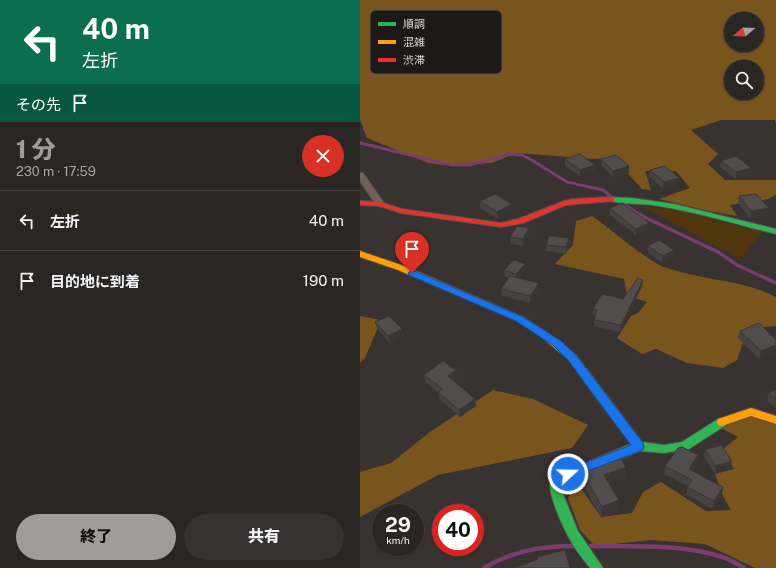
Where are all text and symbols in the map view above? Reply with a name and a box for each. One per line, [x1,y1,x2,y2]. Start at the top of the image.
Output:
legend [370,10,502,74]
text: 40 m [82,12,150,45]
north arrow [724,12,764,52]
map controls [724,12,764,100]
icon: left [16,16,68,68]
text: 順調 [403,18,425,30]
text: 混雑 [403,36,425,48]
text: 左折 [82,50,118,71]
text: 渋滞 [403,54,425,66]
button: search [724,60,764,100]
icon: arrive [69,92,91,114]
text: その先 [16,96,61,113]
text: 1 分 [16,135,56,163]
button: close [302,135,344,177]
text: 230 m · 17:59 [16,164,96,179]
icon: left [16,210,38,232]
text: 40 m [309,212,344,229]
text: 左折 [50,213,80,230]
pin [395,232,429,273]
icon: arrive [401,238,423,260]
icon: arrive [16,270,38,292]
text: 190 m [303,272,344,289]
text: 目的地に到着 [50,273,140,290]
position arrow [547,453,589,495]
speed limit sign: 40 [432,504,484,556]
text: 29 [385,513,411,537]
button: 終了 [16,514,176,560]
button: 共有 [184,514,344,560]
text: km/h [386,534,410,546]

